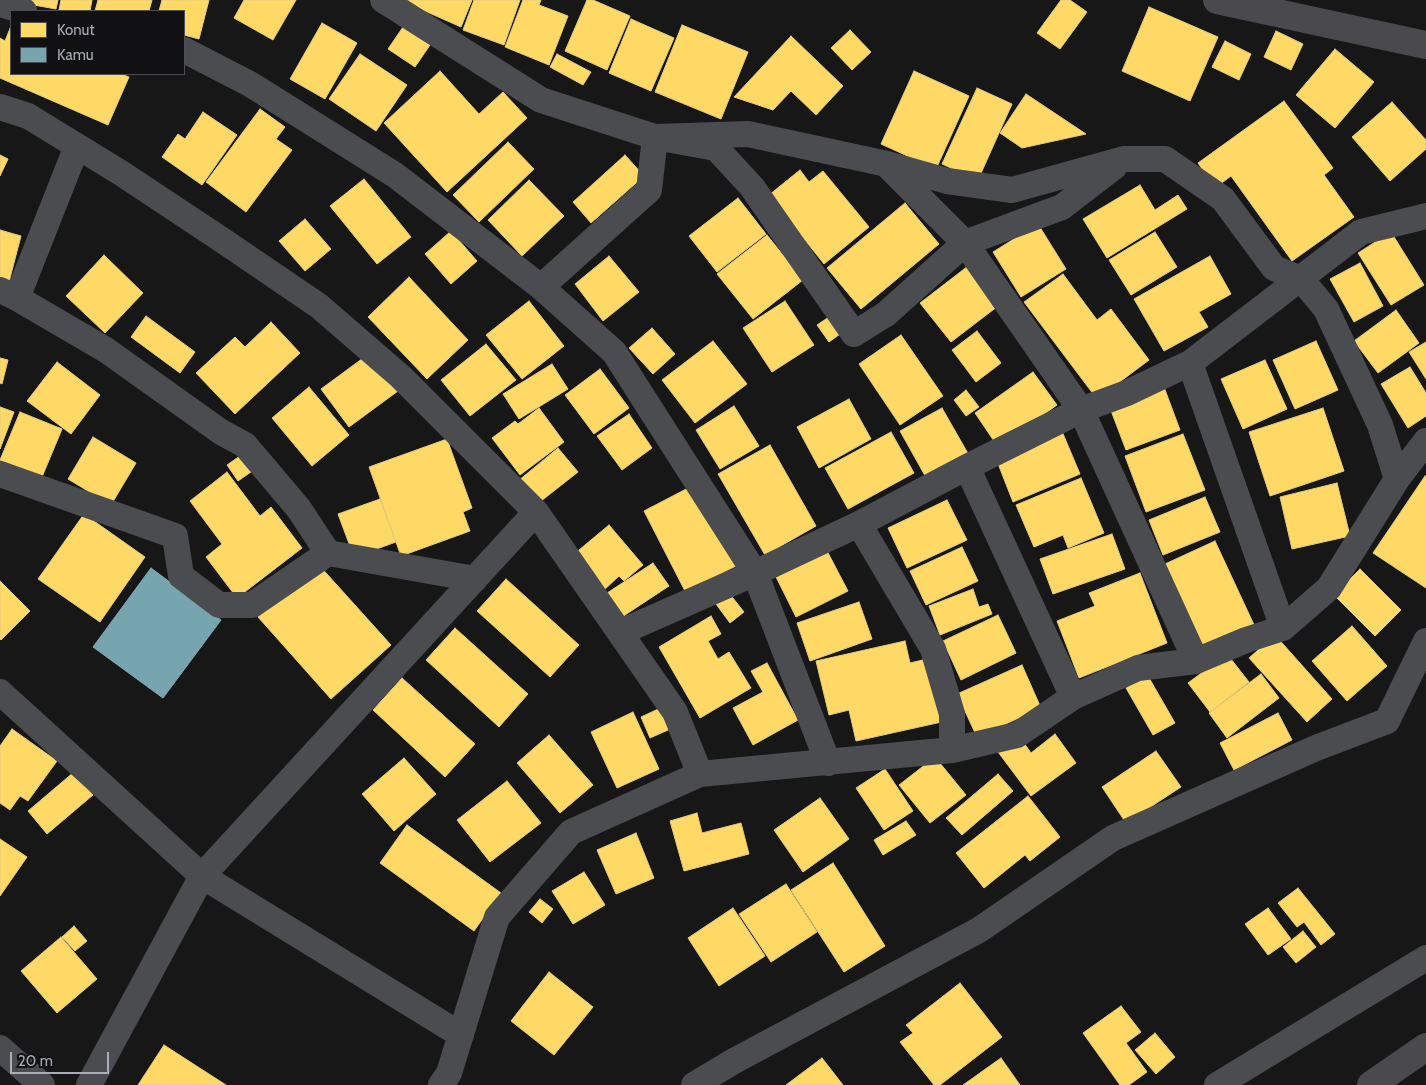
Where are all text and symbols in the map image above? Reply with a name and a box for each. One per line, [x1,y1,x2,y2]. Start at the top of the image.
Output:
legend [10,10,185,75]
text: Konut [57,21,95,39]
text: Kamu [57,46,94,64]
scale bar [12,1042,111,1074]
text: 20 m [18,1052,53,1070]

